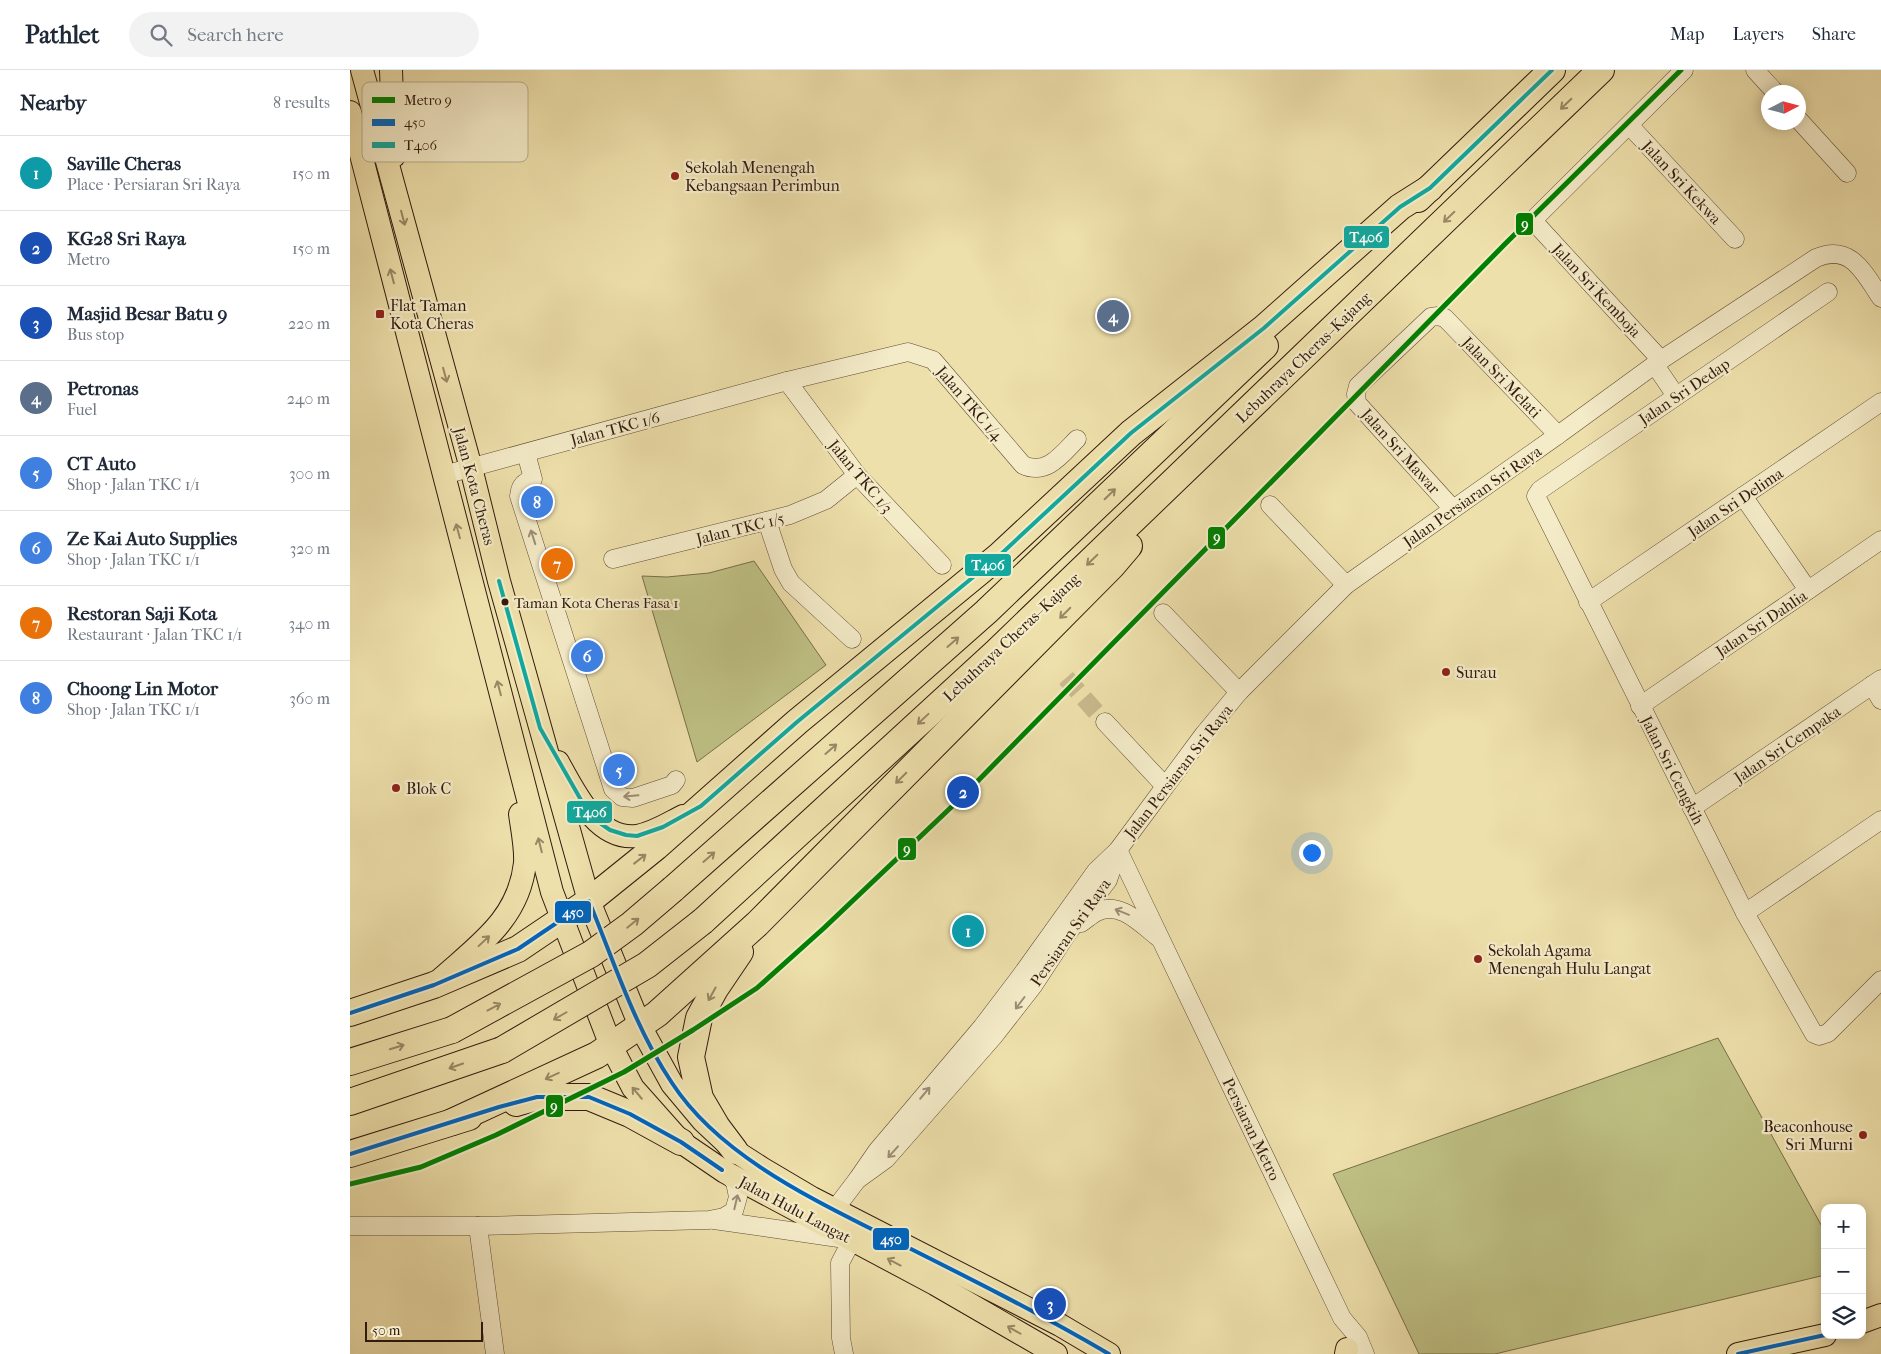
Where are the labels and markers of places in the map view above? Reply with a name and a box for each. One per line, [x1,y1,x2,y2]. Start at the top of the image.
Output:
place label: Sekolah Menengah Kebangsaan Perimbun [685,158,841,195]
marker: Sekolah Menengah Kebangsaan Perimbun [669,170,681,182]
place label: Flat Taman Kota Cheras [390,296,474,333]
pin: 4 [1097,297,1129,335]
marker: Flat Taman Kota Cheras [374,308,386,320]
pin: 8 [521,483,553,521]
pin: 7 [541,545,573,583]
place label: Taman Kota Cheras Fasa 1 [514,594,679,612]
marker: Taman Kota Cheras Fasa 1 [500,597,510,607]
pin: 6 [571,637,603,675]
place label: Surau [1456,663,1496,682]
marker: Surau [1440,666,1452,678]
pin: 5 [603,751,635,789]
pin: 2 [947,773,979,811]
place label: Blok C [406,779,451,798]
marker: Blok C [390,782,402,794]
pin: 1 [952,912,984,950]
place label: Sekolah Agama Menengah Hulu Langat [1488,941,1652,978]
marker: Sekolah Agama Menengah Hulu Langat [1472,953,1484,965]
place label: Beaconhouse Sri Murni [1763,1117,1853,1154]
marker: Beaconhouse Sri Murni [1857,1129,1869,1141]
pin: 3 [1034,1285,1066,1323]

